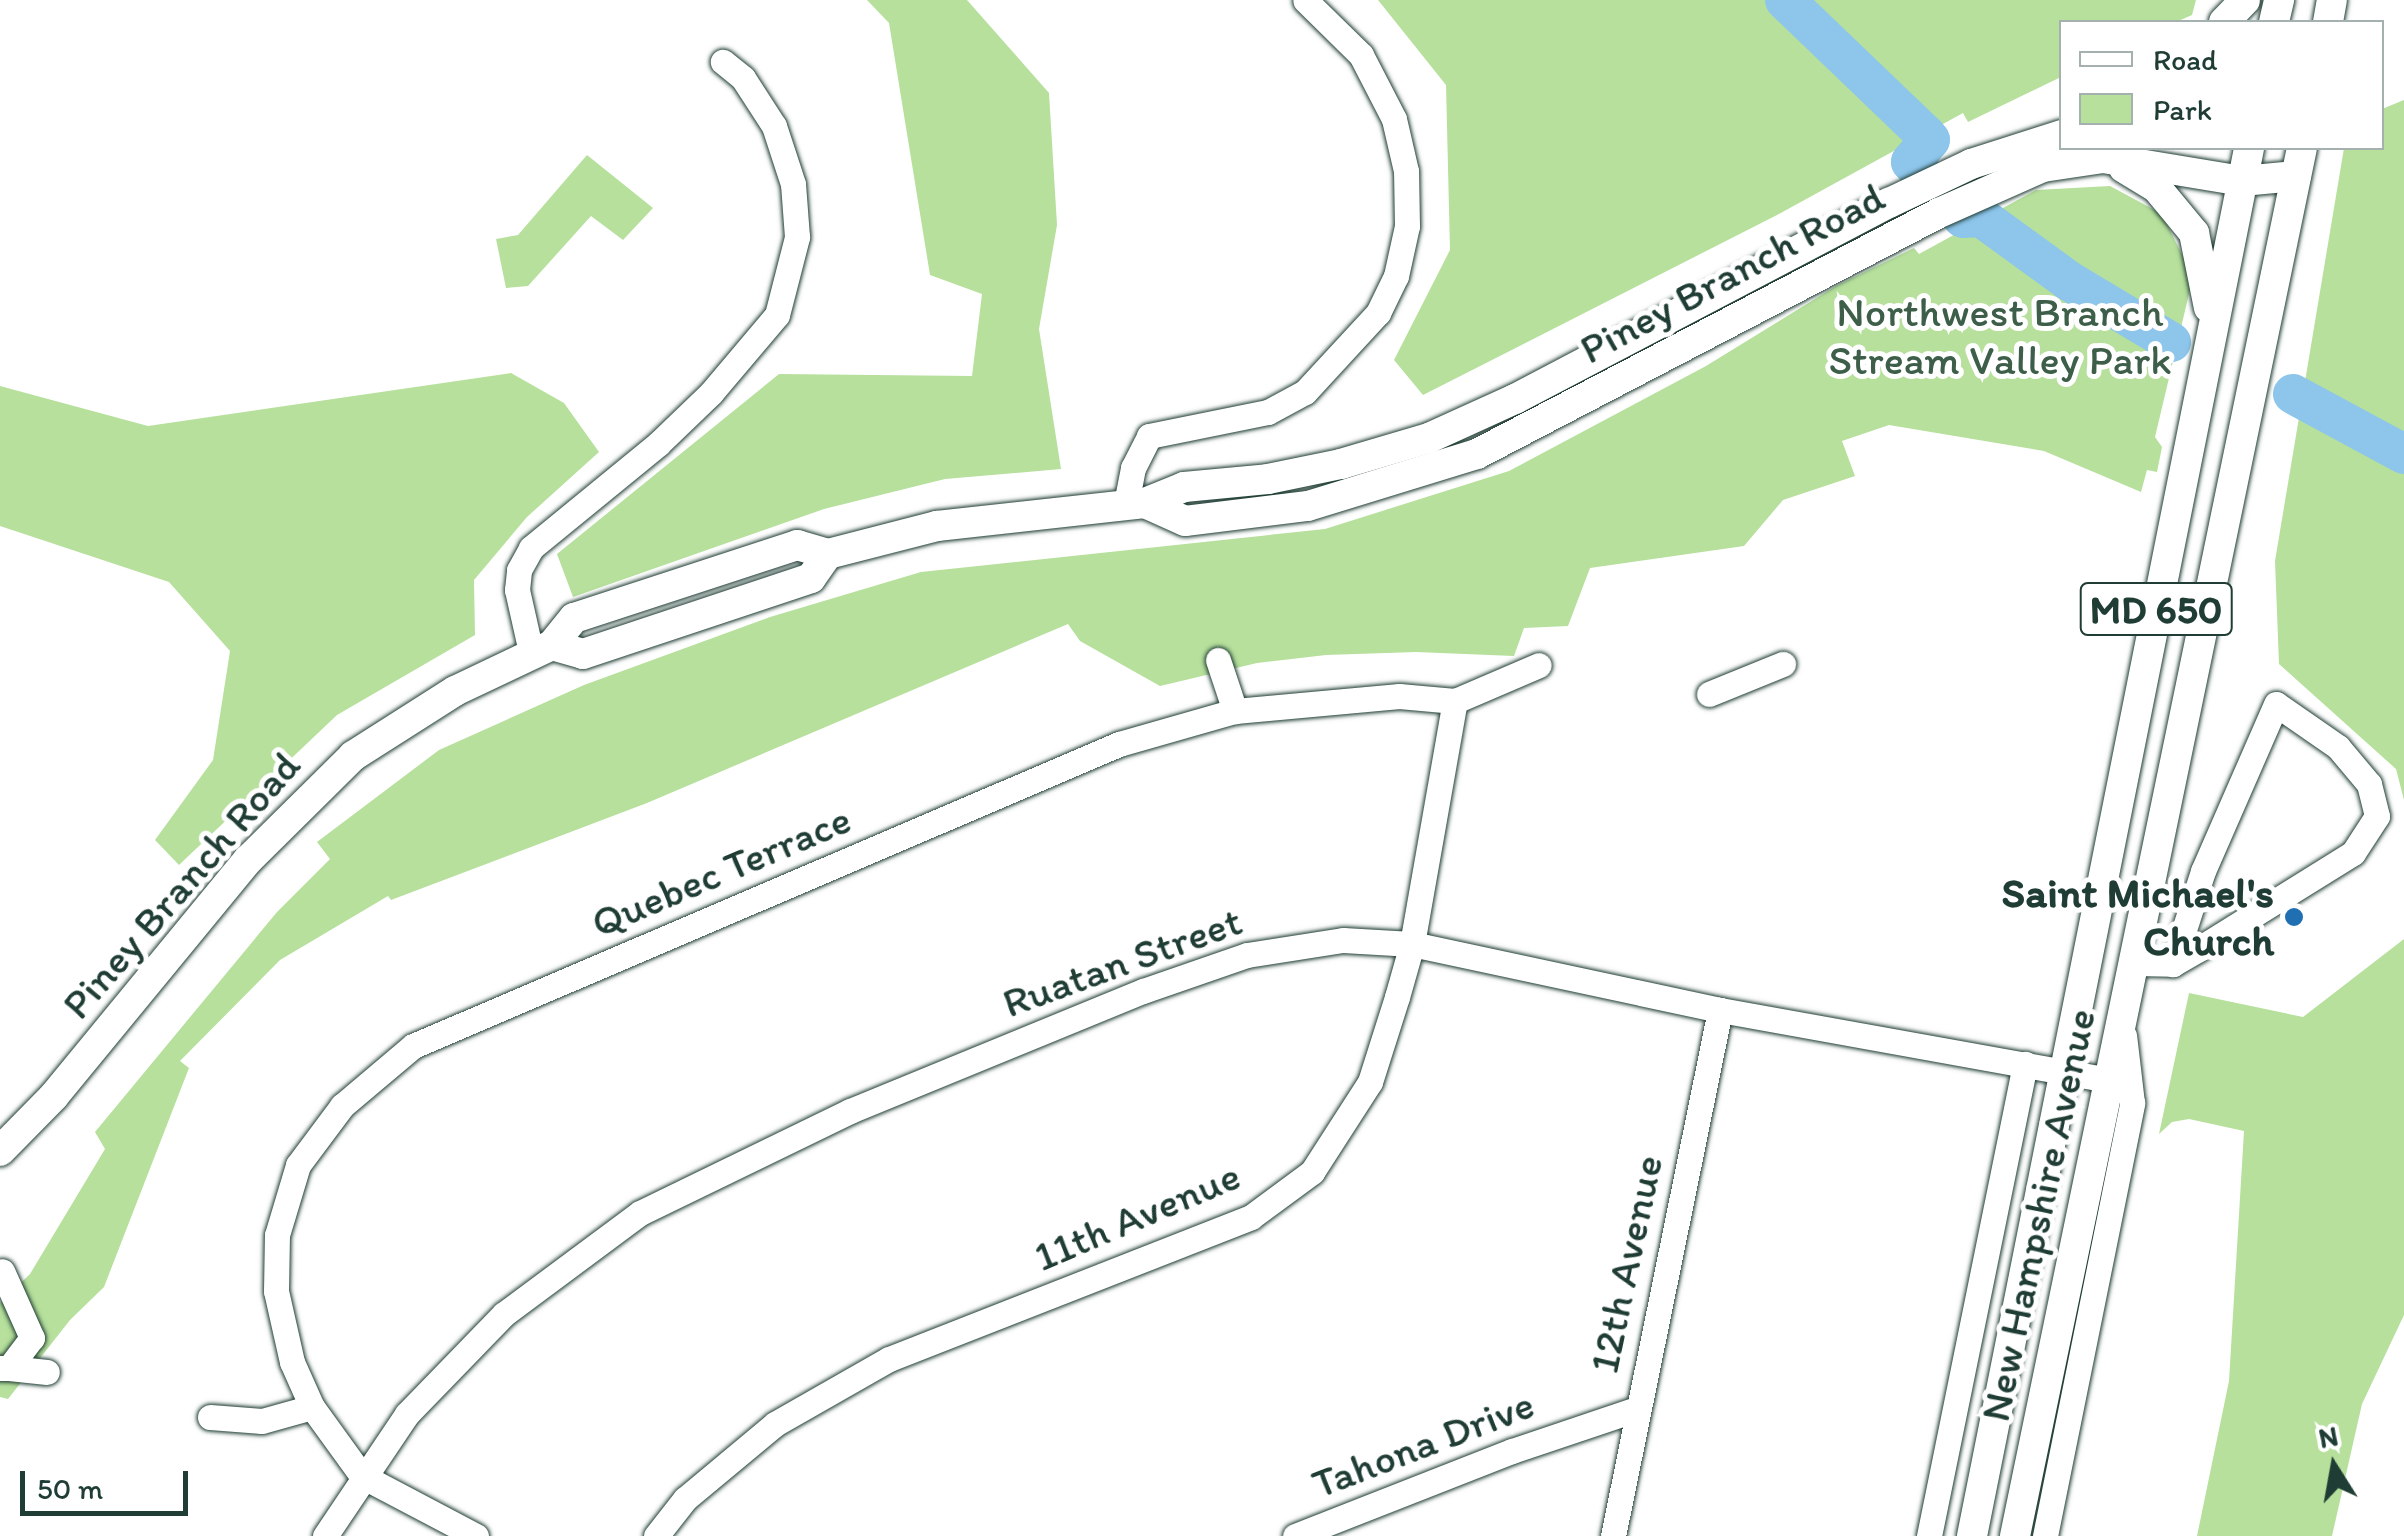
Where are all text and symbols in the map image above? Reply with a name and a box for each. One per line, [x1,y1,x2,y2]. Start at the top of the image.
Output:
legend [2059,20,2384,150]
text: Road [2153,41,2218,78]
text: Park [2153,91,2212,128]
street label: Piney Branch Road [1571,171,1893,375]
park label: Northwest Branch Stream Valley Park [1829,287,2171,386]
road number: MD 650 [2078,574,2234,644]
street label: Piney Branch Road [51,741,311,1029]
street label: Quebec Terrace [584,794,858,948]
place label: Saint Michael's Church [2005,868,2274,966]
street label: Ruatan Street [996,896,1248,1028]
marker: Saint Michael's Church [2283,906,2305,928]
street label: New Hampshire Avenue [1969,1003,2107,1427]
street label: 11th Avenue [1027,1150,1247,1282]
street label: 12th Avenue [1579,1151,1673,1377]
street label: Tahona Drive [1305,1379,1541,1509]
north arrow [2284,1416,2384,1516]
text: N [2316,1418,2341,1455]
scale bar [25,1451,192,1513]
text: 50 m [37,1470,103,1507]

